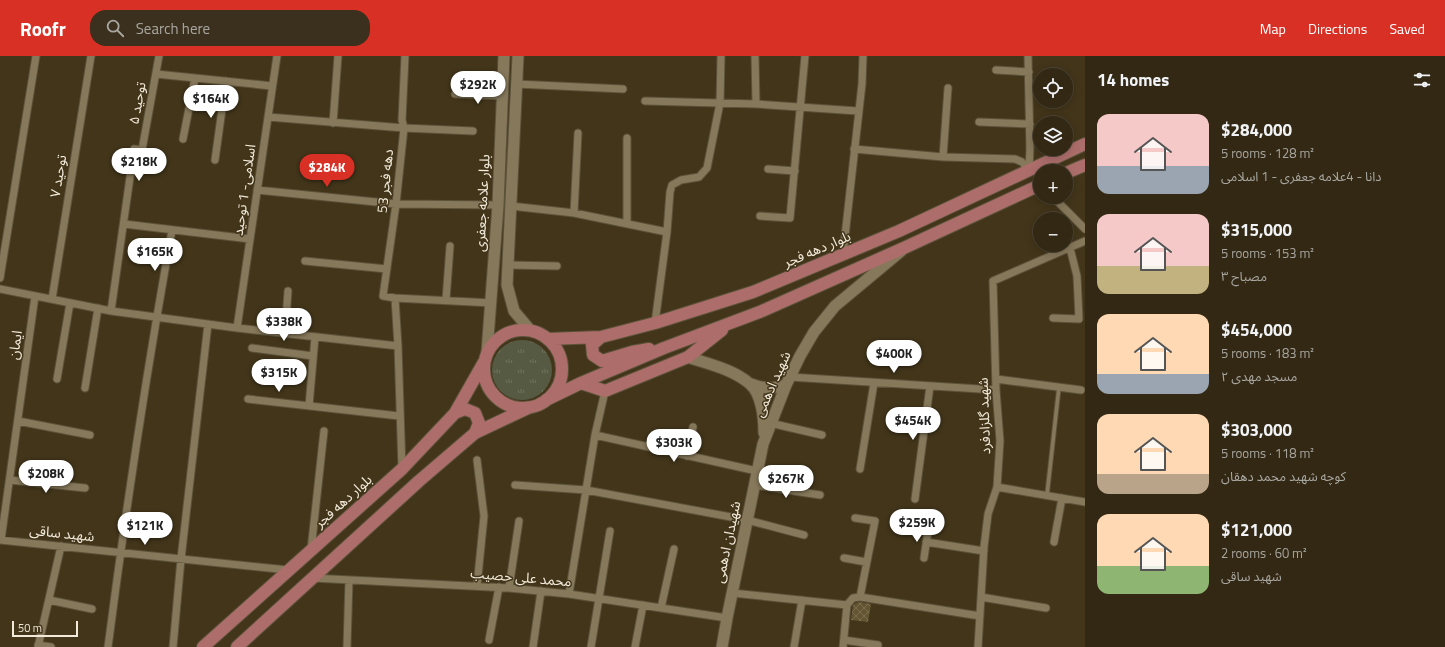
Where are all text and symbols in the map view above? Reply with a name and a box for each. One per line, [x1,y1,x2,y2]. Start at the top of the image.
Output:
search box [90,10,370,46]
text: Roofr [20,14,66,43]
icon: search [104,17,126,39]
text: Search here [136,17,210,40]
text: Map [1260,18,1286,39]
text: Directions [1308,18,1367,39]
text: Saved [1389,18,1425,39]
text: 14 homes [1097,67,1169,93]
map controls [1033,68,1073,252]
button: locate [1033,68,1073,108]
icon: filters [1411,69,1433,91]
pin: $292K [450,71,506,105]
text: $292K [460,74,496,94]
street label: توحید ۵ [122,80,151,126]
pin: $164K [183,85,239,119]
text: $164K [193,88,229,108]
button: layers [1033,116,1073,156]
text: $284,000 [1221,117,1292,143]
icon: home [1129,130,1177,178]
street label: اسلامی- 1 توحید [227,143,260,237]
text: 5 rooms · 128 m² [1221,143,1314,163]
pin: $218K [111,148,167,182]
street label: دهه فجر 53 [371,148,398,214]
text: $218K [121,151,157,171]
street label: توحید ۷ [44,153,71,199]
pin: $284K [299,154,355,188]
street label: بلوار علامه جعفری [468,154,495,252]
text: $284K [309,157,345,177]
button: + [1033,164,1073,204]
text: دانا - 4علامه جعفری - 1 اسلامی [1221,166,1382,186]
button: − [1033,212,1073,252]
text: $315,000 [1221,217,1292,243]
street label: بلوار دهه فجر [779,225,854,273]
icon: home [1129,230,1177,278]
pin: $165K [127,238,183,272]
text: $165K [137,241,173,261]
text: 5 rooms · 153 m² [1221,243,1314,263]
text: مصباح ۳ [1221,266,1267,286]
pin: $338K [256,308,312,342]
text: $338K [266,311,302,331]
text: $454,000 [1221,317,1292,343]
street label: ایمان [2,329,27,361]
icon: home [1129,330,1177,378]
pin: $400K [866,340,922,374]
text: $400K [876,343,912,363]
text: 5 rooms · 183 m² [1221,343,1314,363]
street label: شهید ادهمی [748,347,795,420]
pin: $315K [251,359,307,393]
text: $315K [261,362,297,382]
text: مسجد مهدی ۲ [1221,366,1297,386]
street label: شهید گلزادفرد [972,377,995,455]
pin: $454K [885,407,941,441]
text: $454K [895,410,931,430]
text: $303,000 [1221,417,1292,443]
pin: $303K [646,429,702,463]
icon: home [1129,430,1177,478]
text: $303K [656,432,692,452]
text: 5 rooms · 118 m² [1221,443,1314,463]
pin: $208K [18,460,74,494]
text: $208K [28,463,64,483]
pin: $267K [758,465,814,499]
text: کوچه شهید محمد دهقان [1221,466,1346,486]
text: $267K [768,468,804,488]
street label: بلوار دهه فجر [308,469,376,533]
street label: شهیدان ادهمی [708,499,745,585]
pin: $259K [889,509,945,543]
pin: $121K [117,512,173,546]
text: $259K [899,512,935,532]
text: $121K [127,515,163,535]
text: $121,000 [1221,517,1292,543]
street label: شهید ساقی [28,519,96,546]
icon: home [1129,530,1177,578]
text: 2 rooms · 60 m² [1221,543,1307,563]
street label: محمد علی حصیب [470,562,573,591]
text: شهید ساقی [1221,566,1282,586]
scale bar [12,619,78,638]
text: 50 m [18,620,42,636]

